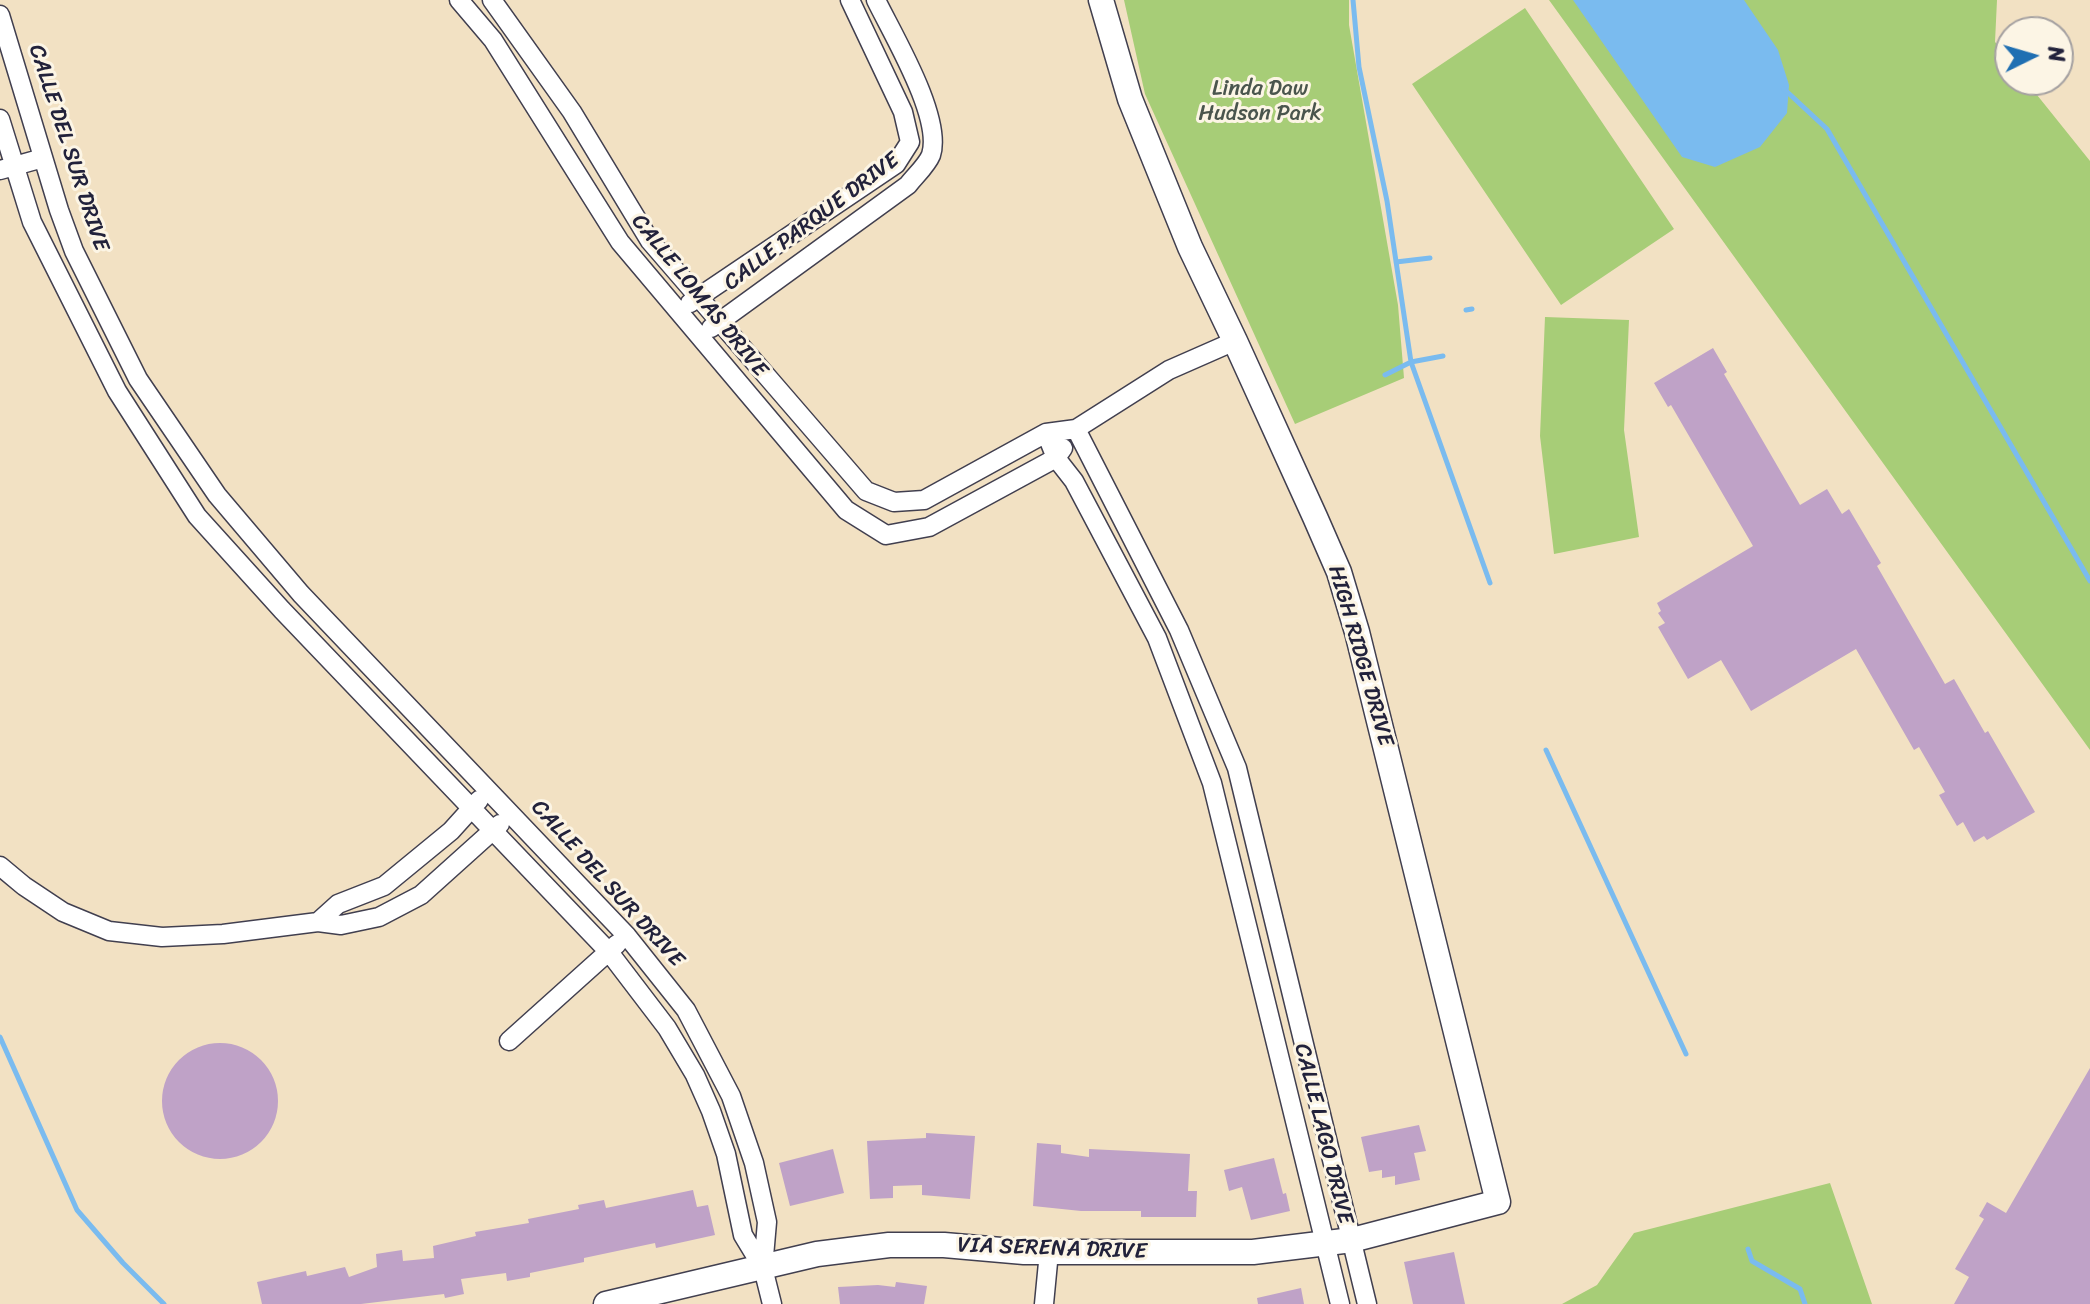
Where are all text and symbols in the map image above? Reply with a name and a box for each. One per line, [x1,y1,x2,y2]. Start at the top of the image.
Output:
north arrow [1994,16,2074,96]
street label: CALLE DEL SUR DRIVE [22,41,114,255]
text: N [2036,45,2077,63]
park label: Linda Daw Hudson Park [1198,76,1322,128]
street label: CALLE PARQUE DRIVE [719,147,905,297]
street label: CALLE LOMAS DRIVE [625,209,773,383]
street label: HIGH RIDGE DRIVE [1322,563,1398,749]
street label: CALLE DEL SUR DRIVE [525,795,689,973]
street label: CALLE LAGO DRIVE [1288,1041,1358,1227]
street label: VIA SERENA DRIVE [957,1233,1147,1265]

